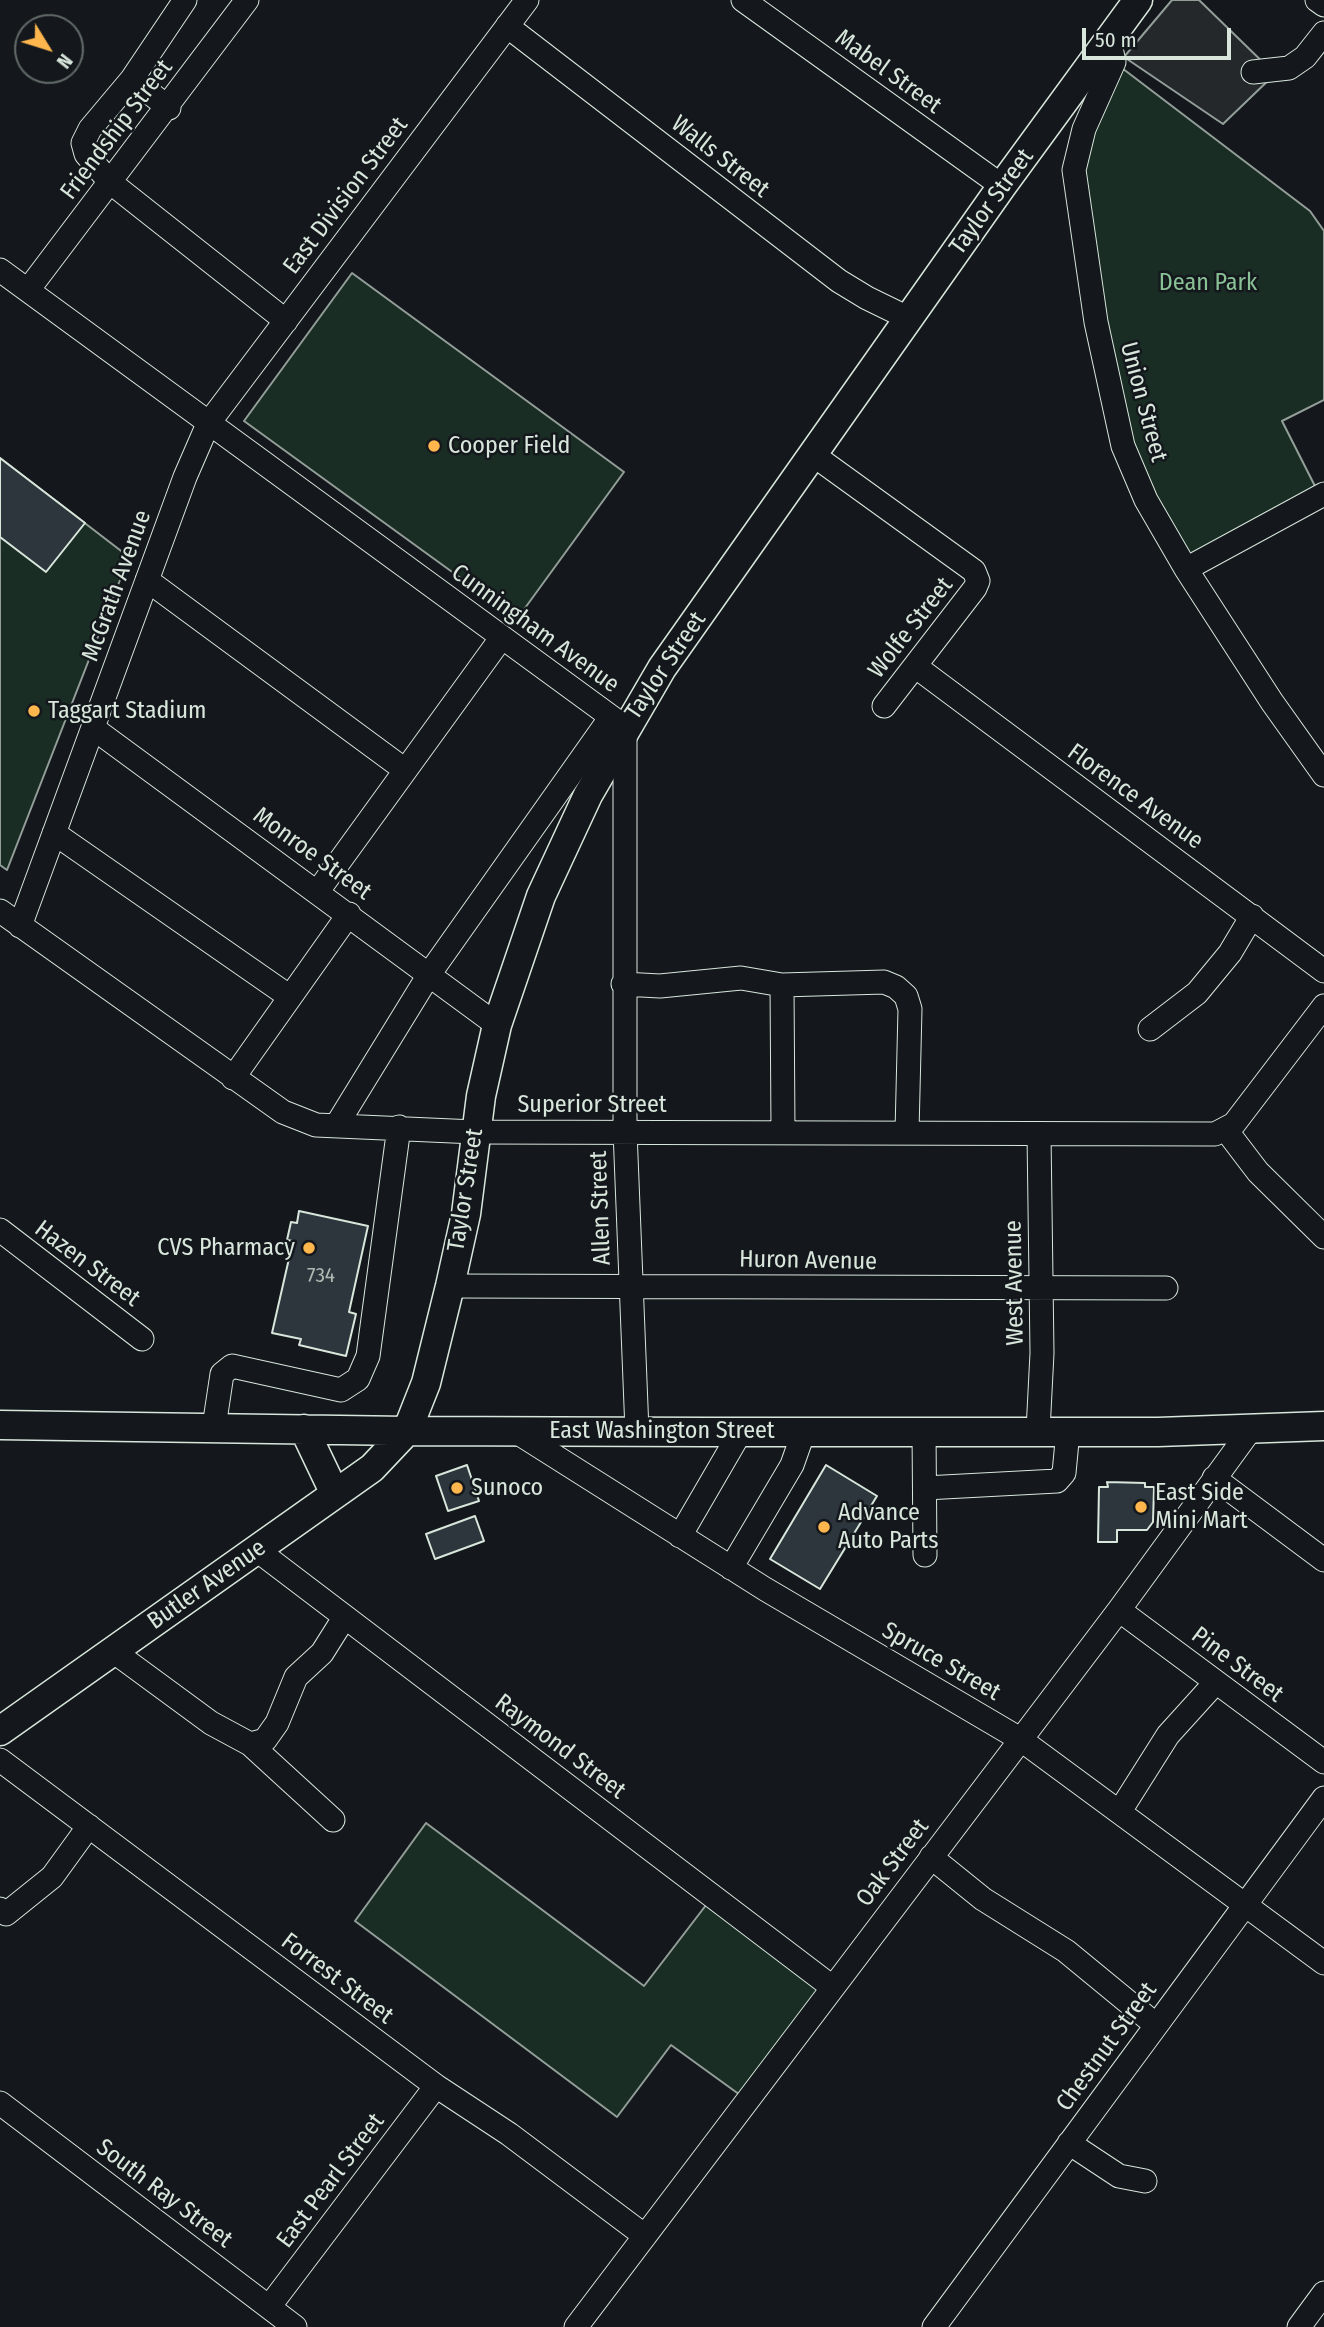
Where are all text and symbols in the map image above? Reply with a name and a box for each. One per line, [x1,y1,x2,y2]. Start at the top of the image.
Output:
north arrow [14,14,84,84]
scale bar [1086,14,1235,58]
street label: Mabel Street [829,24,947,120]
text: 50 m [1095,27,1137,53]
text: N [52,49,77,73]
street label: Friendship Street [55,54,179,206]
street label: Walls Street [665,110,775,204]
street label: East Division Street [278,112,414,280]
street label: Taylor Street [944,143,1040,261]
park label: Dean Park [1159,269,1257,297]
street label: Union Street [1113,339,1173,465]
place label: Cooper Field [448,432,570,460]
marker: Cooper Field [426,438,442,454]
street label: McGrath Avenue [76,506,158,666]
street label: Cunningham Avenue [446,559,624,699]
street label: Wolfe Street [863,572,959,684]
street label: Taylor Street [619,607,713,725]
place label: Taggart Stadium [48,697,206,725]
marker: Taggart Stadium [26,703,42,719]
street label: Florence Avenue [1062,738,1208,856]
street label: Monroe Street [247,801,377,907]
street label: Superior Street [517,1091,667,1119]
street label: Taylor Street [442,1127,490,1253]
street label: Allen Street [585,1150,617,1266]
street label: Hazen Street [29,1215,145,1313]
street label: West Avenue [1000,1220,1030,1346]
place label: CVS Pharmacy [157,1234,295,1262]
marker: CVS Pharmacy [301,1240,317,1256]
street label: Huron Avenue [739,1245,877,1277]
house number: 734 [307,1263,335,1289]
street label: East Washington Street [549,1417,775,1445]
place label: Sunoco [471,1474,543,1502]
place label: East Side Mini Mart [1155,1479,1247,1535]
marker: Sunoco [449,1480,465,1496]
place label: Advance Auto Parts [838,1499,938,1555]
marker: East Side Mini Mart [1133,1499,1149,1515]
marker: Advance Auto Parts [816,1519,832,1535]
street label: Butler Avenue [142,1534,272,1636]
street label: Spruce Street [877,1617,1005,1707]
street label: Pine Street [1185,1621,1289,1709]
street label: Raymond Street [489,1689,631,1805]
street label: Oak Street [851,1813,935,1913]
street label: Forrest Street [275,1927,399,2031]
street label: Chestnut Street [1051,1977,1163,2117]
street label: East Pearl Street [271,2108,391,2254]
street label: South Ray Street [90,2134,238,2254]

